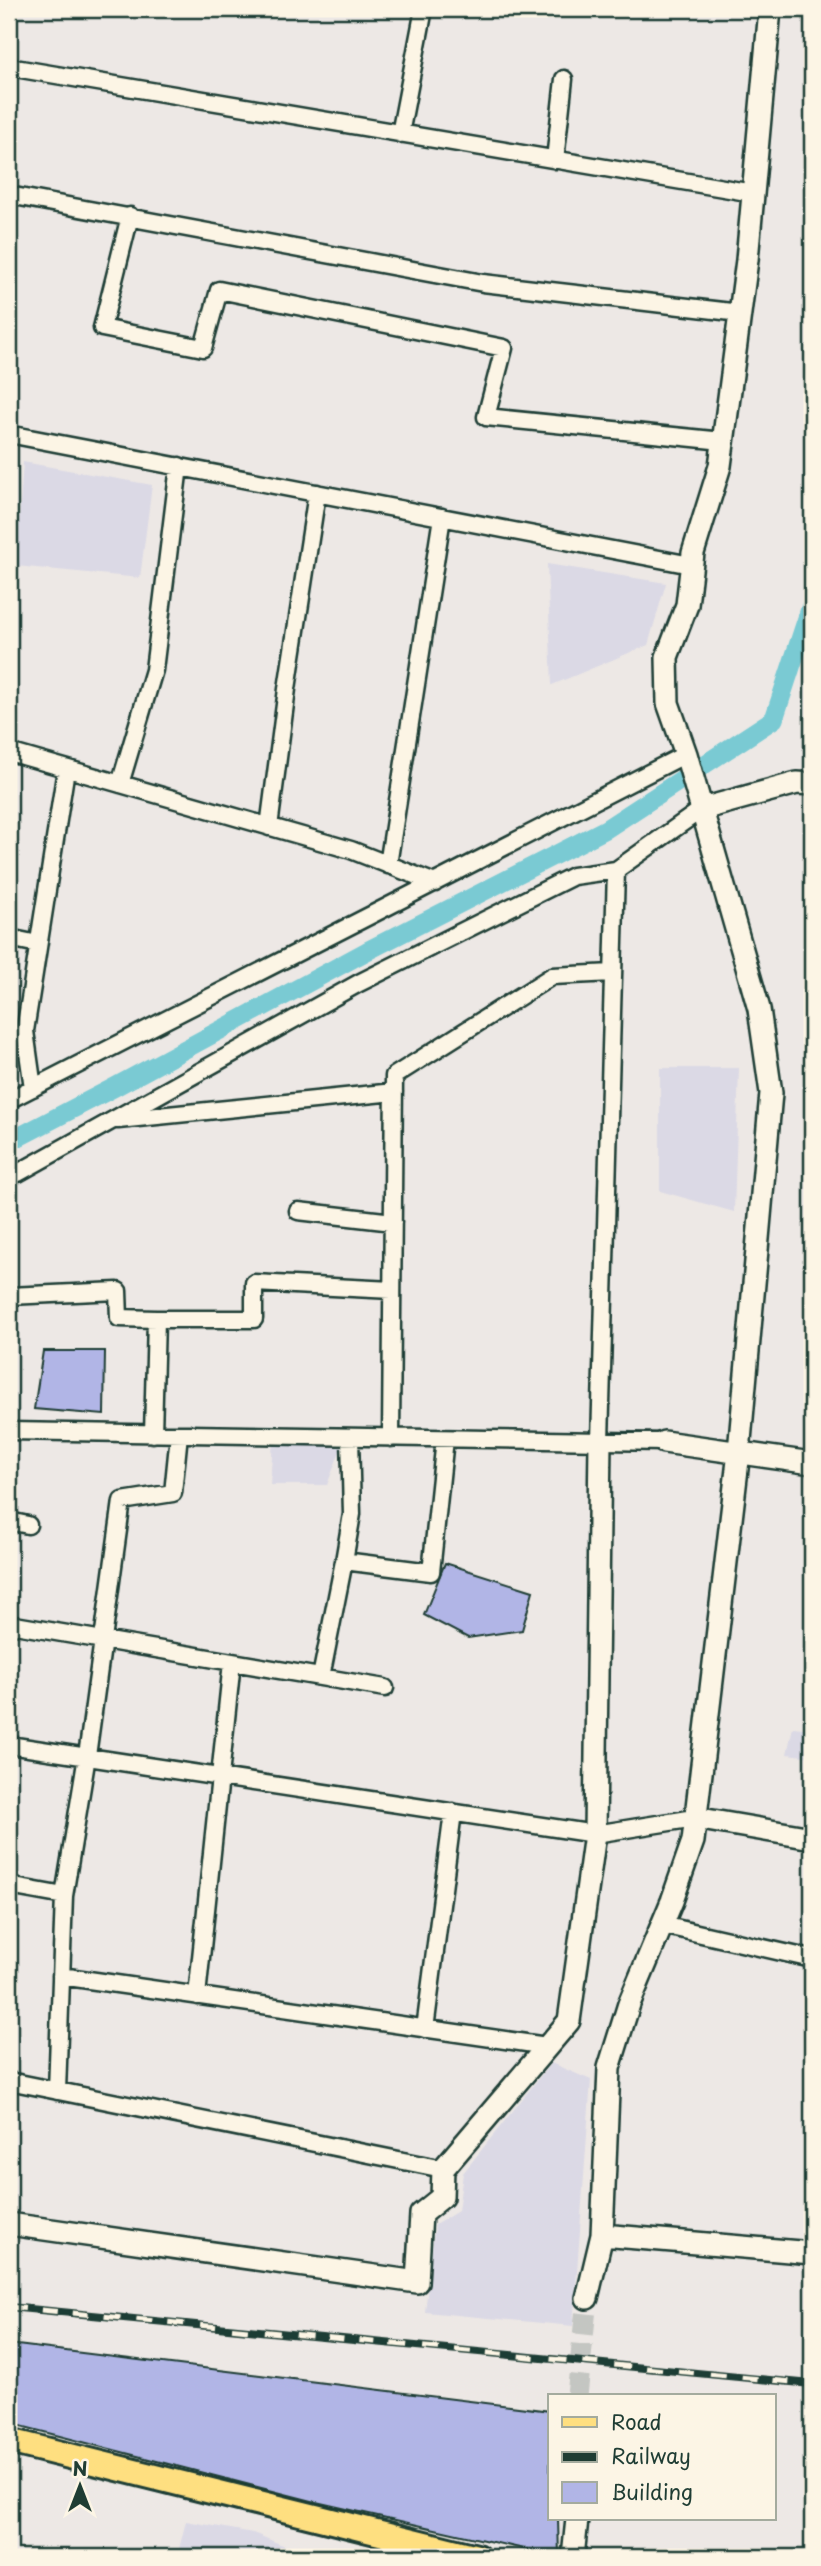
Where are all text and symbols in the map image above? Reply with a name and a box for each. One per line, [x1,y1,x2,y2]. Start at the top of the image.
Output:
legend [548,2394,776,2520]
text: Road [611,2405,662,2437]
text: Railway [611,2439,691,2471]
north arrow [46,2450,116,2520]
text: N [72,2454,88,2482]
text: Building [611,2475,693,2507]

